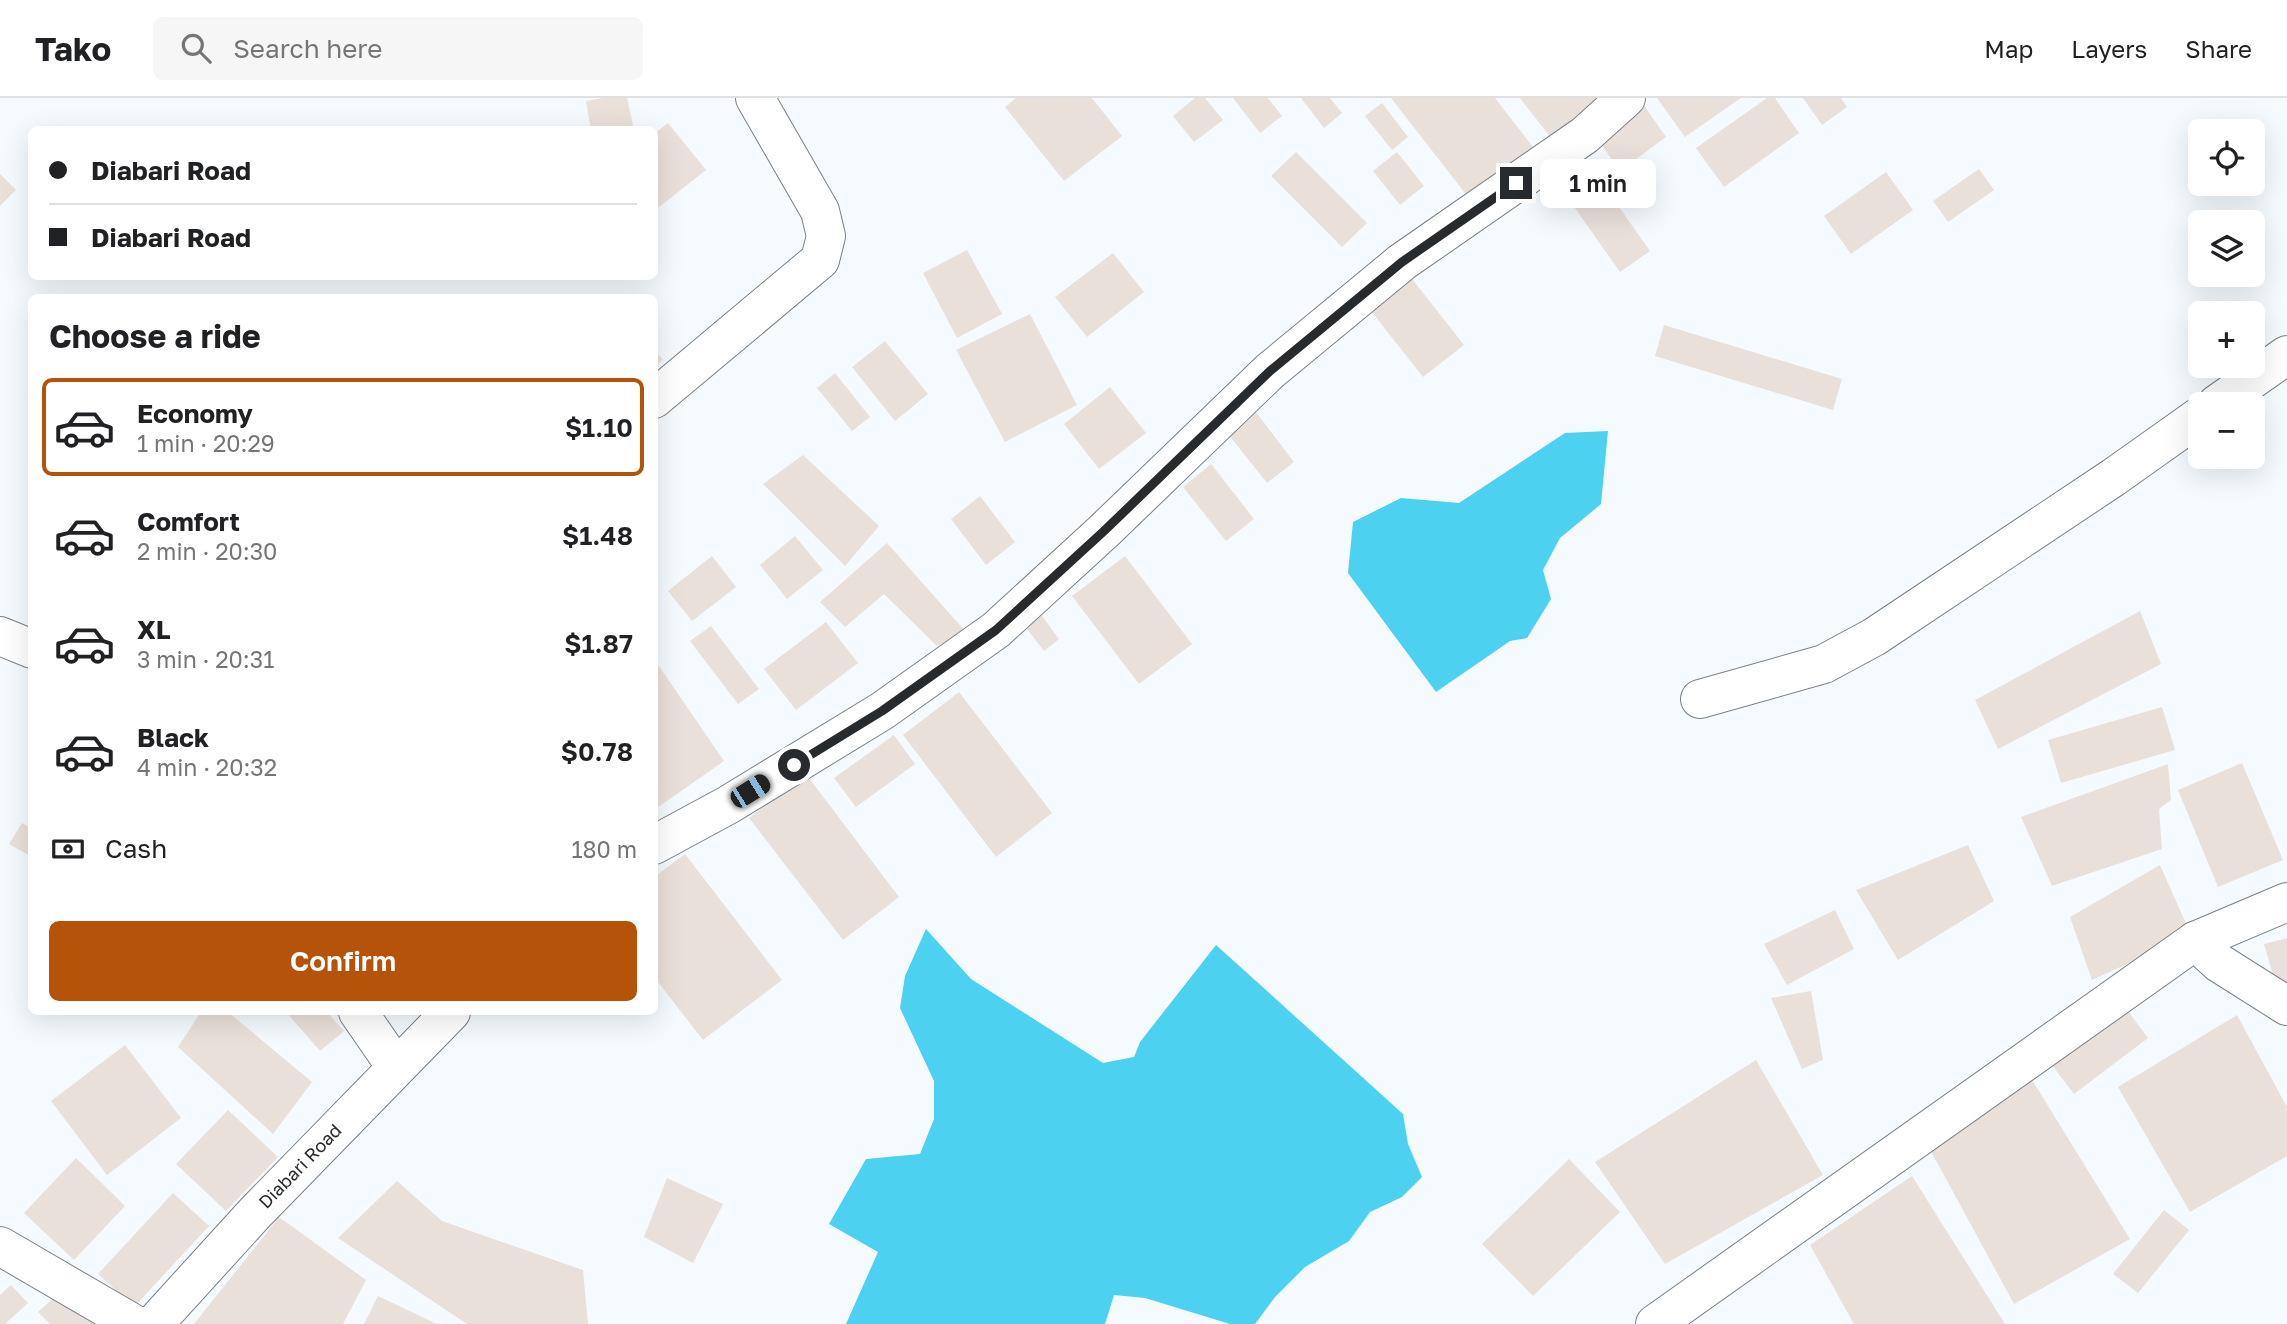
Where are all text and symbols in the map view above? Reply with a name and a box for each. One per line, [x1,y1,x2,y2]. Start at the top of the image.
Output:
search box [153,17,643,80]
text: Tako [35,29,111,68]
icon: search [177,29,215,67]
text: Search here [233,33,382,64]
text: Map [1984,34,2033,63]
text: Layers [2071,34,2147,63]
text: Share [2185,34,2252,63]
map controls [2188,119,2265,469]
button: locate [2188,119,2265,196]
text: Diabari Road [91,155,251,186]
callout: 1 min [1540,158,1656,208]
route end [1500,167,1532,199]
text: 1 min [1569,169,1627,197]
button: layers [2188,210,2265,287]
text: Diabari Road [91,222,251,253]
button: + [2188,301,2265,378]
text: Choose a ride [49,317,261,355]
button: − [2188,392,2265,469]
icon: car [53,396,116,459]
text: Economy [137,398,253,429]
text: $1.10 [565,412,633,443]
text: 1 min · 20:29 [137,429,275,457]
icon: car [53,504,116,567]
text: Comfort [137,506,240,537]
text: $1.48 [562,520,633,551]
text: 2 min · 20:30 [137,537,277,565]
icon: car [53,612,116,675]
text: XL [137,614,171,645]
text: $1.87 [564,628,633,659]
text: 3 min · 20:31 [137,645,274,673]
icon: car [53,720,116,783]
text: Black [137,722,209,753]
text: $0.78 [561,736,633,767]
route start [778,749,810,781]
text: 4 min · 20:32 [137,753,277,781]
car [727,771,774,811]
icon: cash [49,830,87,868]
text: Cash [105,833,167,864]
text: 180 m [571,835,637,863]
button: Confirm [49,921,637,1001]
street label: Diabari Road [254,1119,346,1213]

